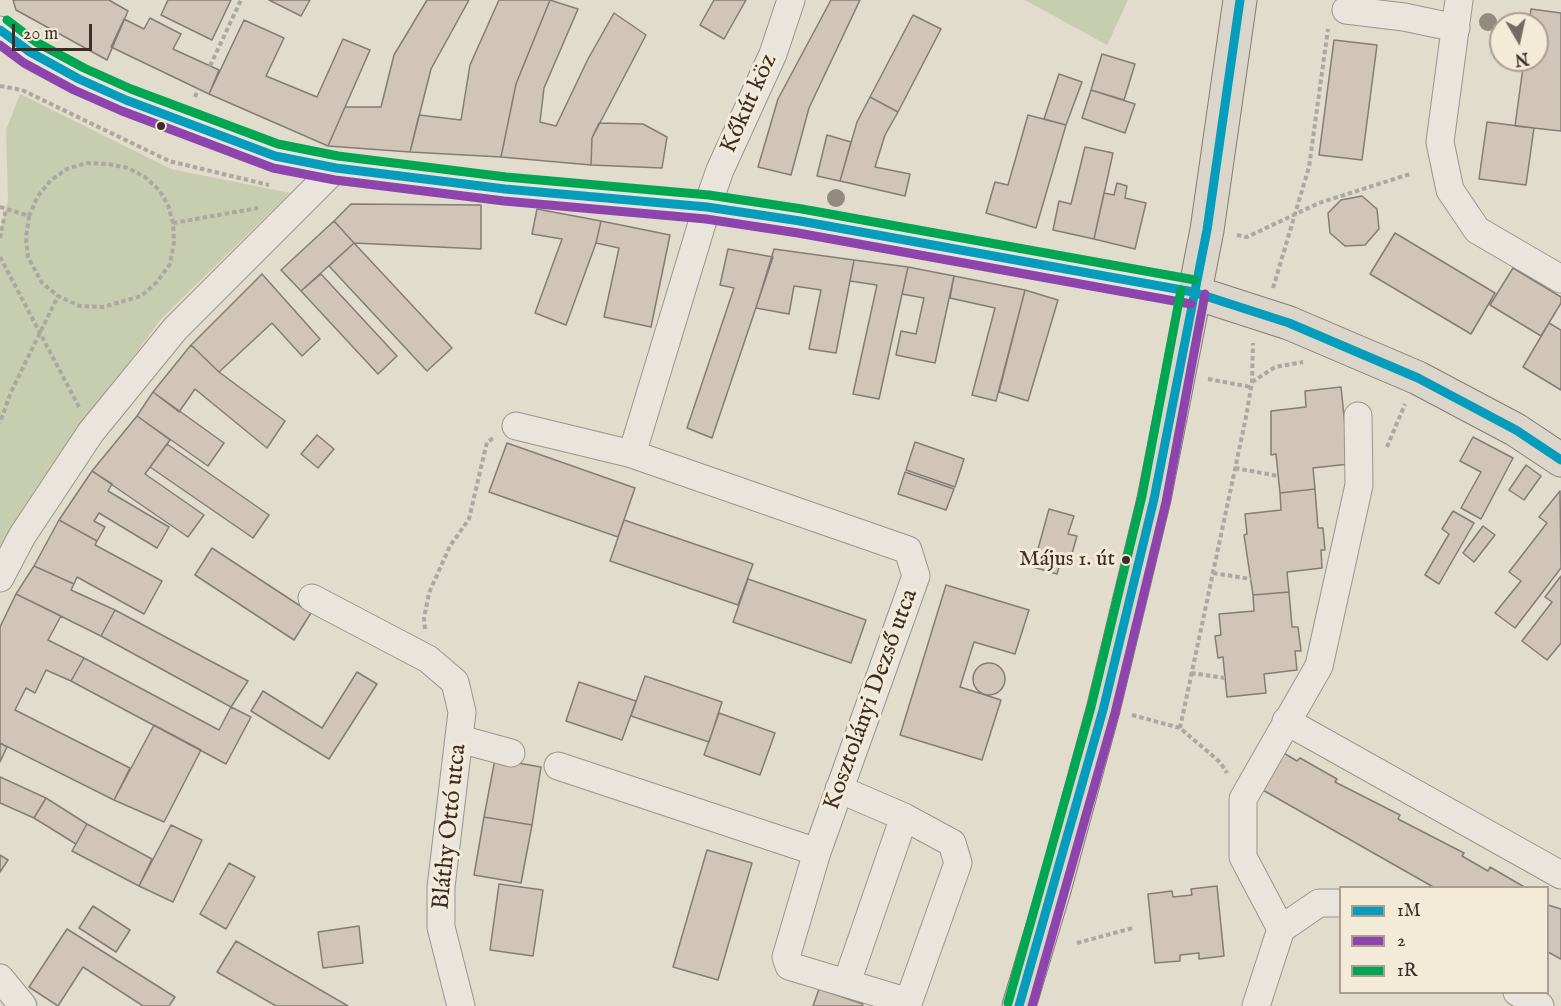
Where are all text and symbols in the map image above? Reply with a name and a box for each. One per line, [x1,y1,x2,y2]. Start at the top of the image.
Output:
scale bar [15,12,94,50]
north arrow [1489,12,1549,72]
text: 20 m [23,23,58,46]
text: N [1513,47,1530,69]
street label: Kőkút köz [715,50,785,158]
unlabelled marker [155,120,167,132]
place label: Május 1. út [1019,547,1115,573]
marker: Május 1. út [1120,554,1132,566]
street label: Kosztolányi Dezső utca [819,586,925,814]
street label: Bláthy Ottó utca [428,743,474,911]
legend [1339,886,1549,994]
text: 1M [1397,900,1421,923]
text: 2 [1397,930,1405,953]
text: 1R [1397,960,1417,983]

